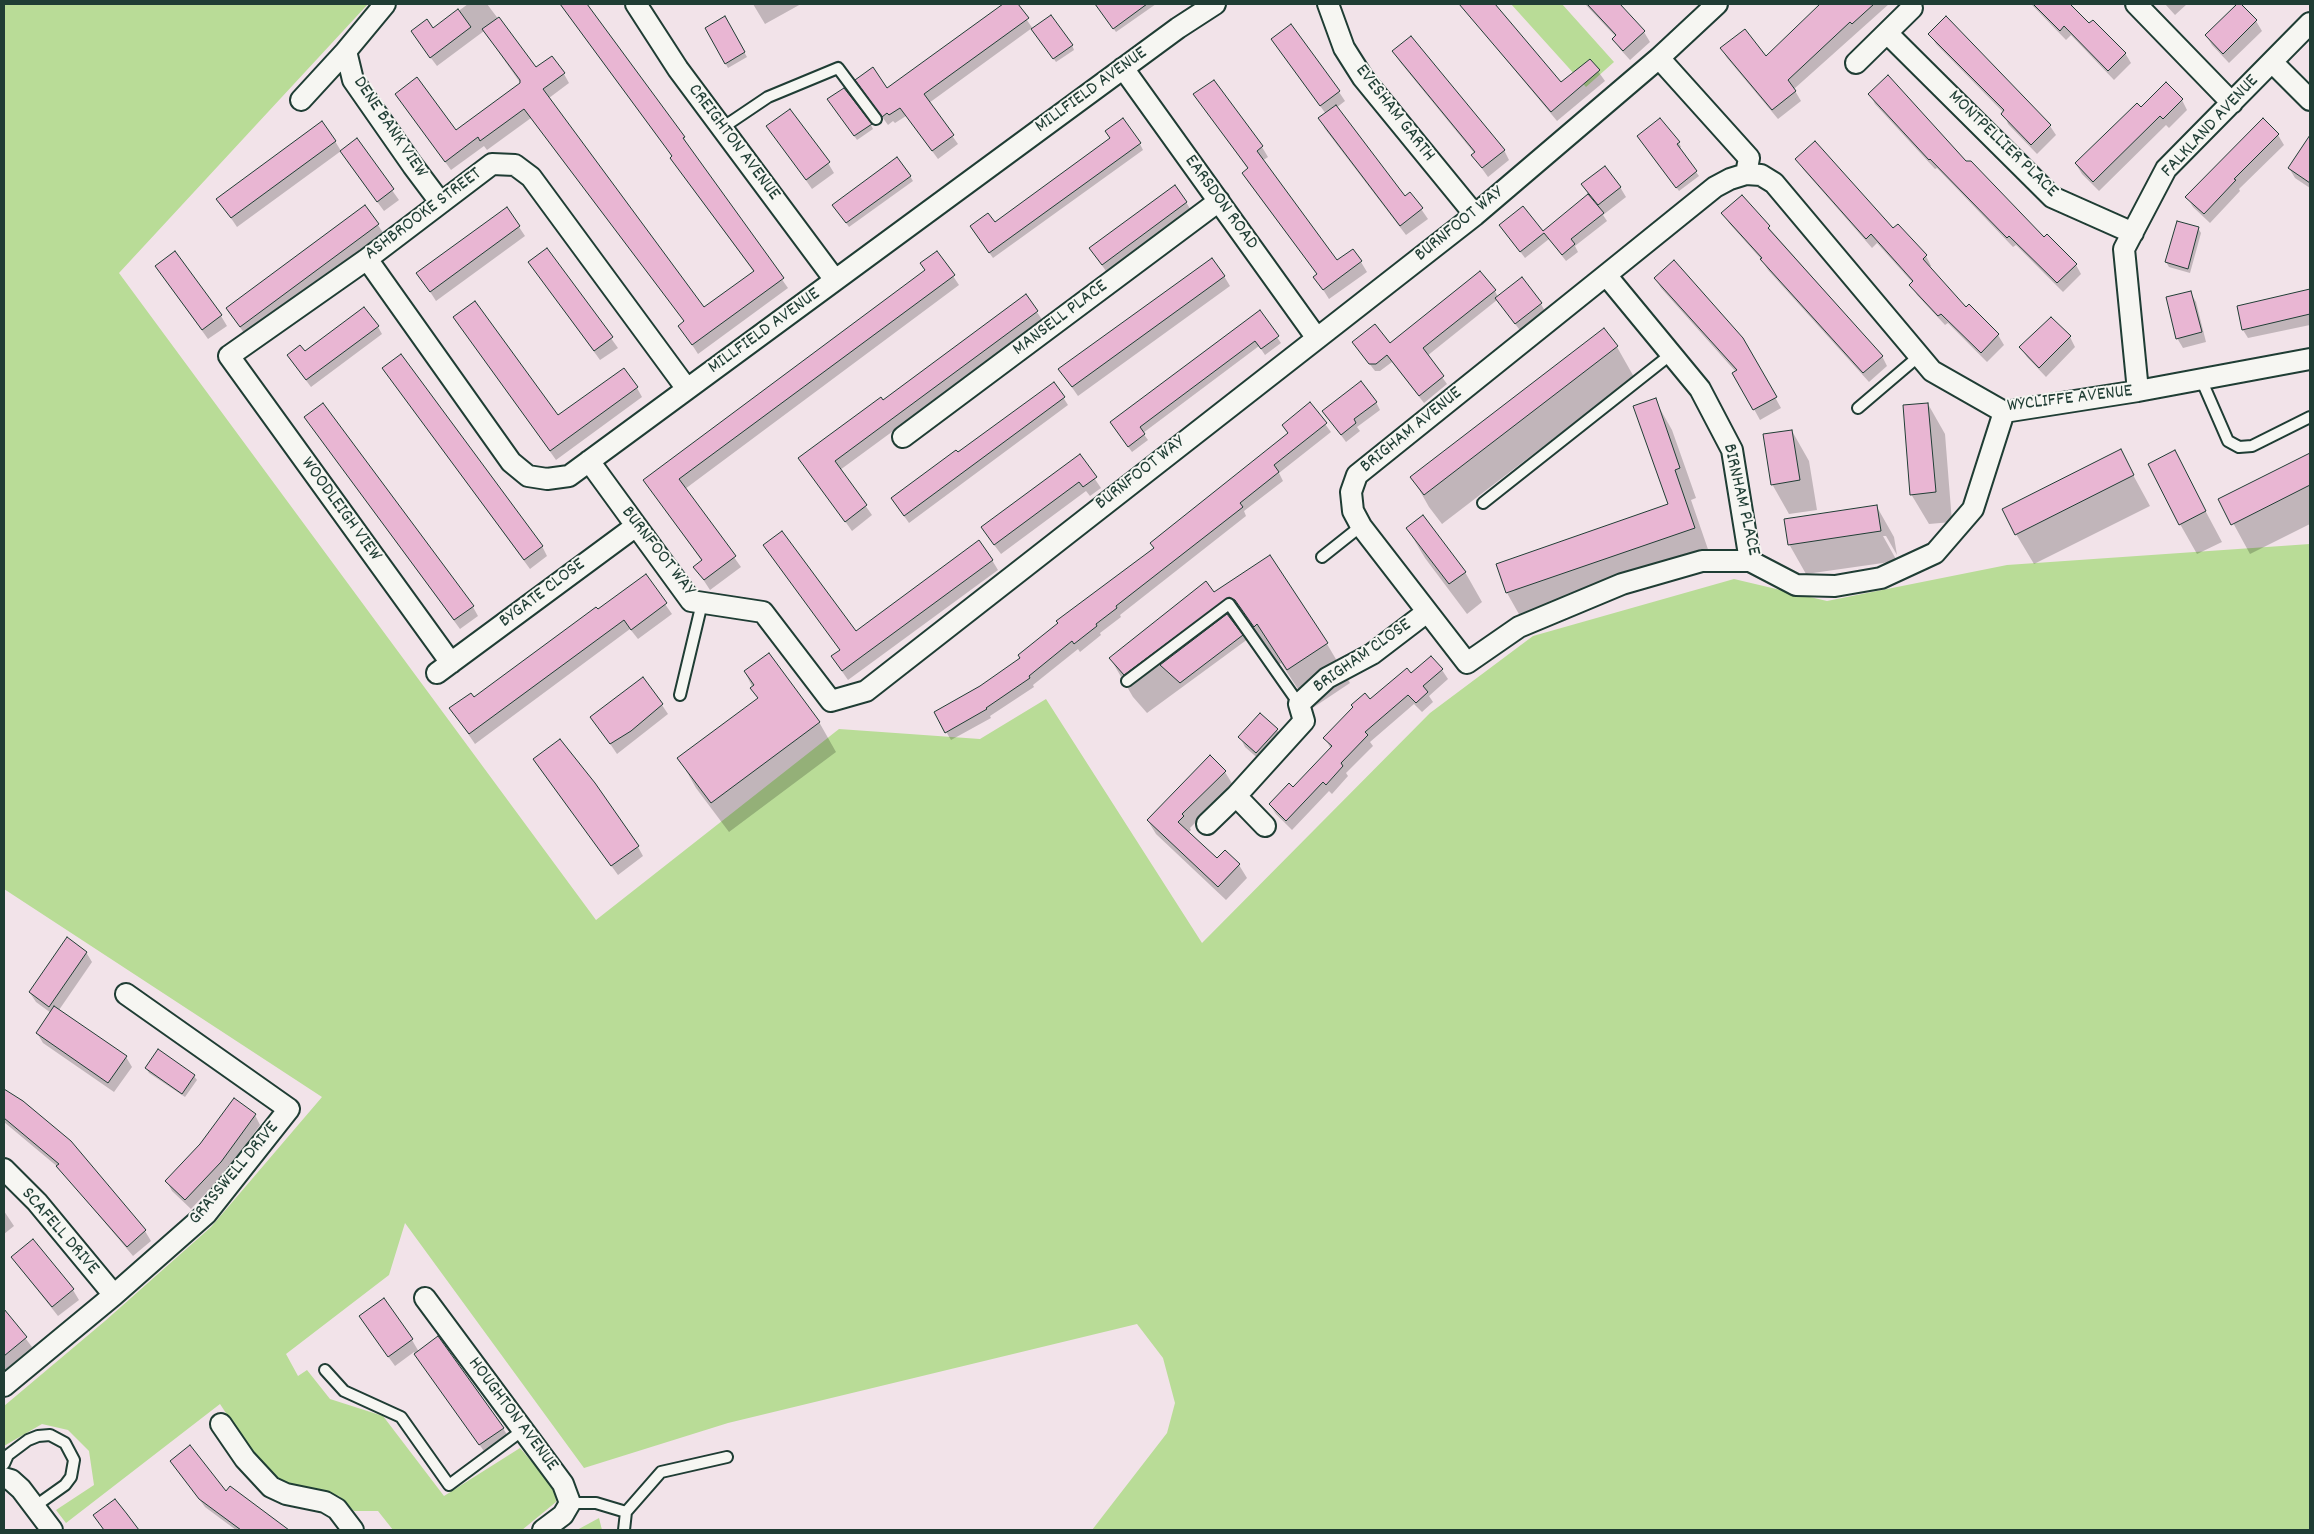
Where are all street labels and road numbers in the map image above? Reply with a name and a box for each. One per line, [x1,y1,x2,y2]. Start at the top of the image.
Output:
street label: MILLFIELD AVENUE [1032,43,1152,139]
street label: EVESHAM GARTH [1349,61,1439,167]
street label: FALKLAND AVENUE [2158,71,2264,183]
street label: DENE BANK VIEW [347,73,431,183]
street label: CREIGHTON AVENUE [682,80,784,206]
street label: MONTPELLIER PLACE [1942,87,2062,203]
street label: EARSDON ROAD [1178,151,1262,255]
street label: ASHBROOKE STREET [361,164,487,266]
street label: BURNFOOT WAY [1411,182,1509,268]
street label: MANSELL PLACE [1009,276,1113,362]
street label: MILLFIELD AVENUE [705,284,825,380]
street label: WYCLIFFE AVENUE [2006,381,2134,419]
street label: BRIGHAM AVENUE [1356,383,1468,479]
street label: BURNFOOT WAY [1092,432,1190,516]
street label: BIRNHAM PLACE [1716,442,1764,558]
street label: WOODLEIGH VIEW [295,454,385,566]
street label: BURNFOOT WAY [615,503,699,601]
street label: BYGATE CLOSE [496,554,590,634]
street label: BRIGHAM CLOSE [1310,615,1416,699]
street label: GRASSWELL DRIVE [185,1118,285,1230]
street label: SCAFELL DRIVE [15,1184,103,1280]
street label: HOUGHTON AVENUE [462,1354,562,1476]

